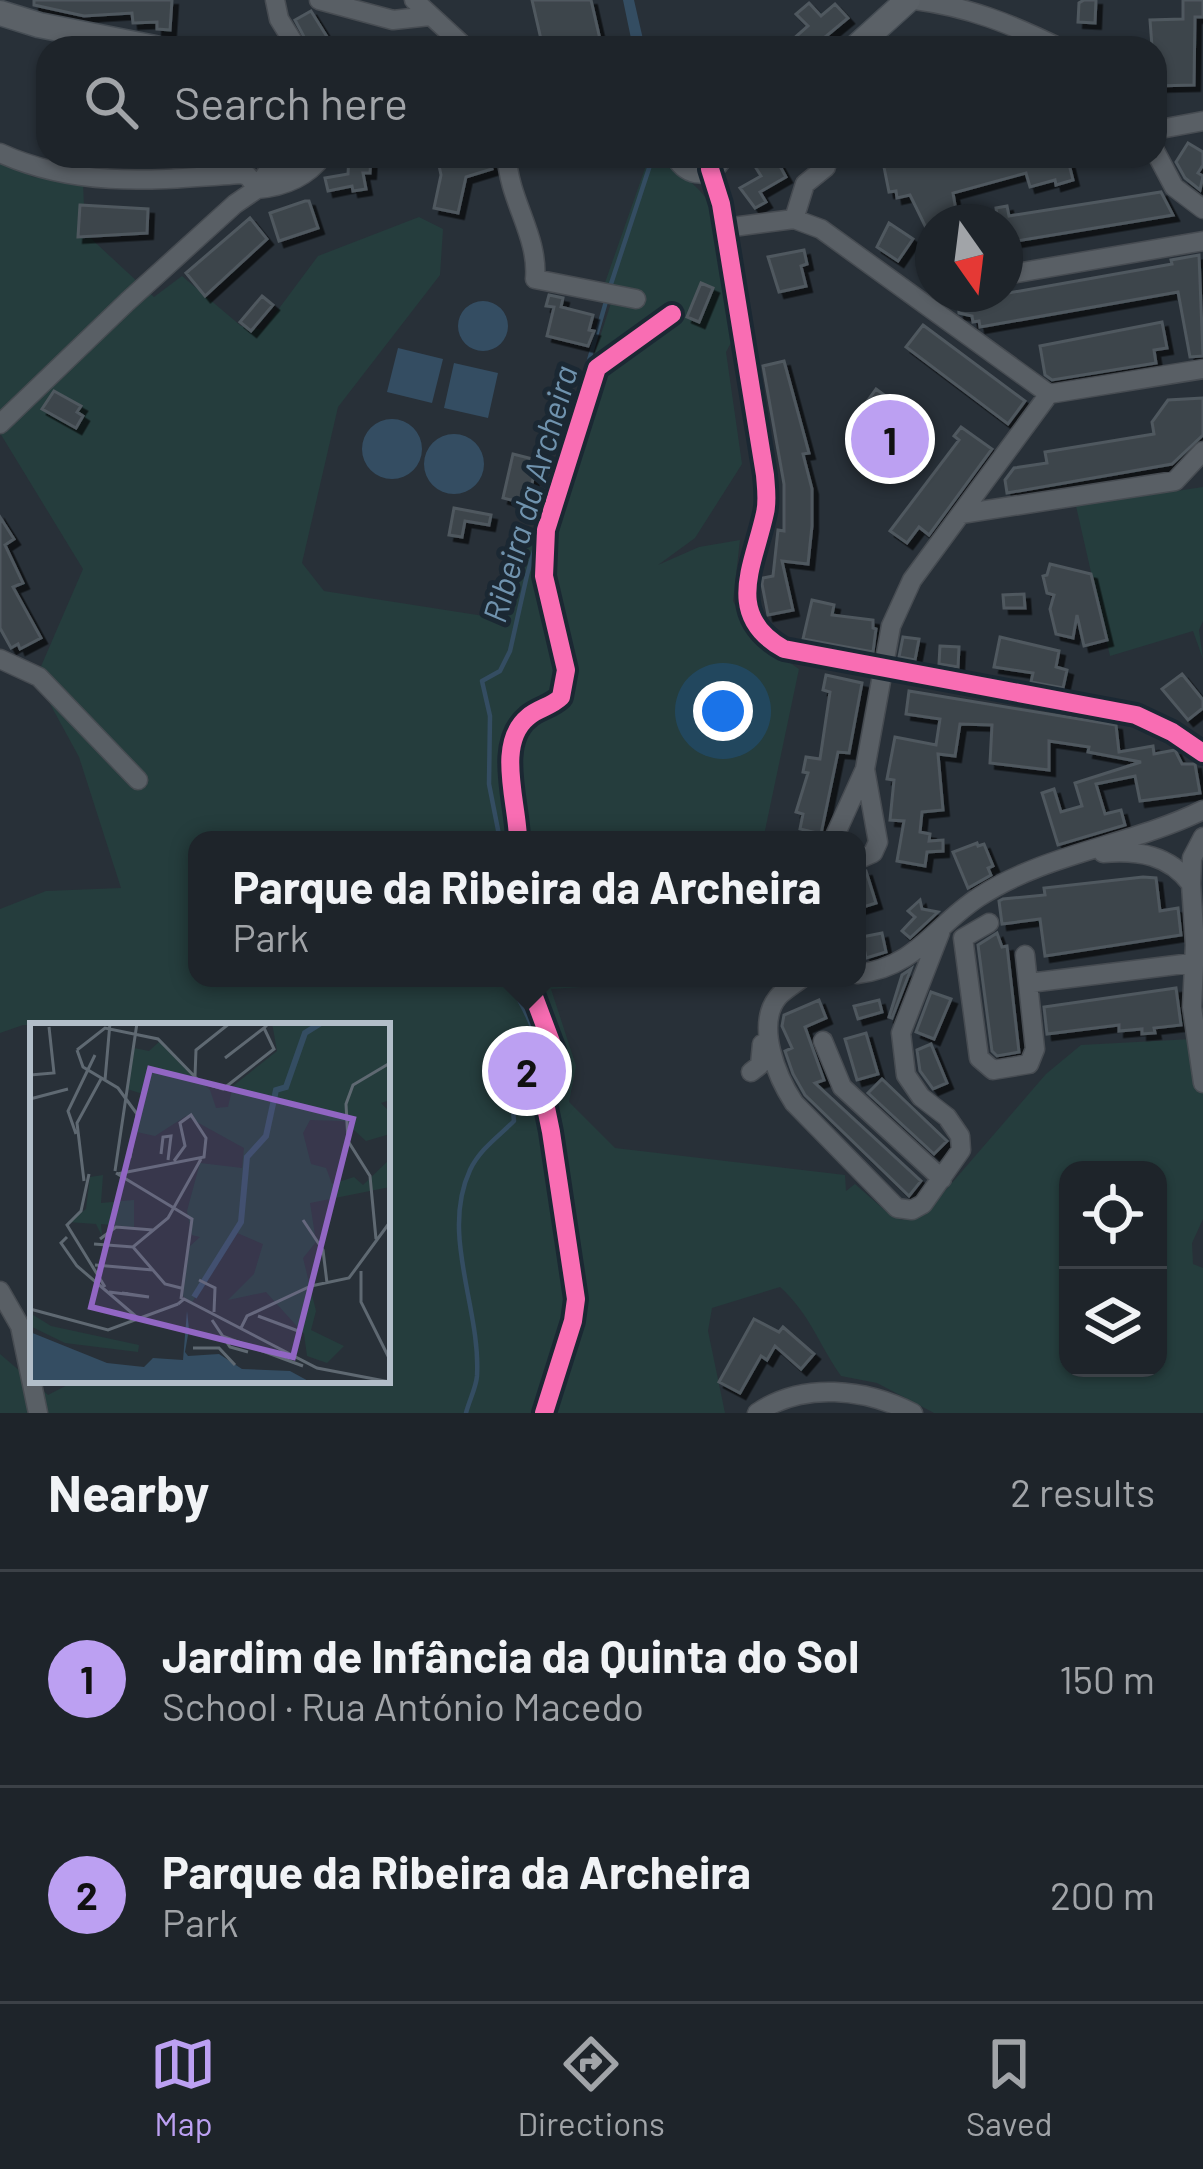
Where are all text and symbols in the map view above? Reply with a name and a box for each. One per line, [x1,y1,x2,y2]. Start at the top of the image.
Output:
search box [36,36,1167,168]
icon: search [78,69,144,135]
text: Search here [174,75,408,129]
north arrow [915,204,1023,312]
water label: Ribeira da Archeira [473,361,585,627]
pin: 1 [851,394,929,484]
your location [693,681,753,741]
popup [188,831,866,987]
text: Parque da Ribeira da Archeira [232,859,822,913]
text: Park [232,913,309,960]
inset map [30,1023,390,1383]
pin: 2 [488,1026,566,1116]
map controls [1059,1161,1167,1377]
button: locate [1059,1161,1167,1269]
button: layers [1059,1269,1167,1377]
text: Nearby [48,1461,209,1522]
text: 2 results [1010,1468,1155,1515]
text: Jardim de Infância da Quinta do Sol [162,1628,859,1682]
text: 1 [80,1655,94,1702]
text: 150 m [1059,1655,1155,1702]
text: School · Rua António Macedo [162,1682,644,1729]
text: Parque da Ribeira da Archeira [162,1844,751,1898]
text: 2 [76,1871,98,1918]
text: 200 m [1050,1871,1155,1918]
text: Park [162,1898,239,1945]
tab: Map [150,2031,216,2143]
tab: Directions [517,2031,665,2143]
tab: Saved [966,2031,1053,2143]

